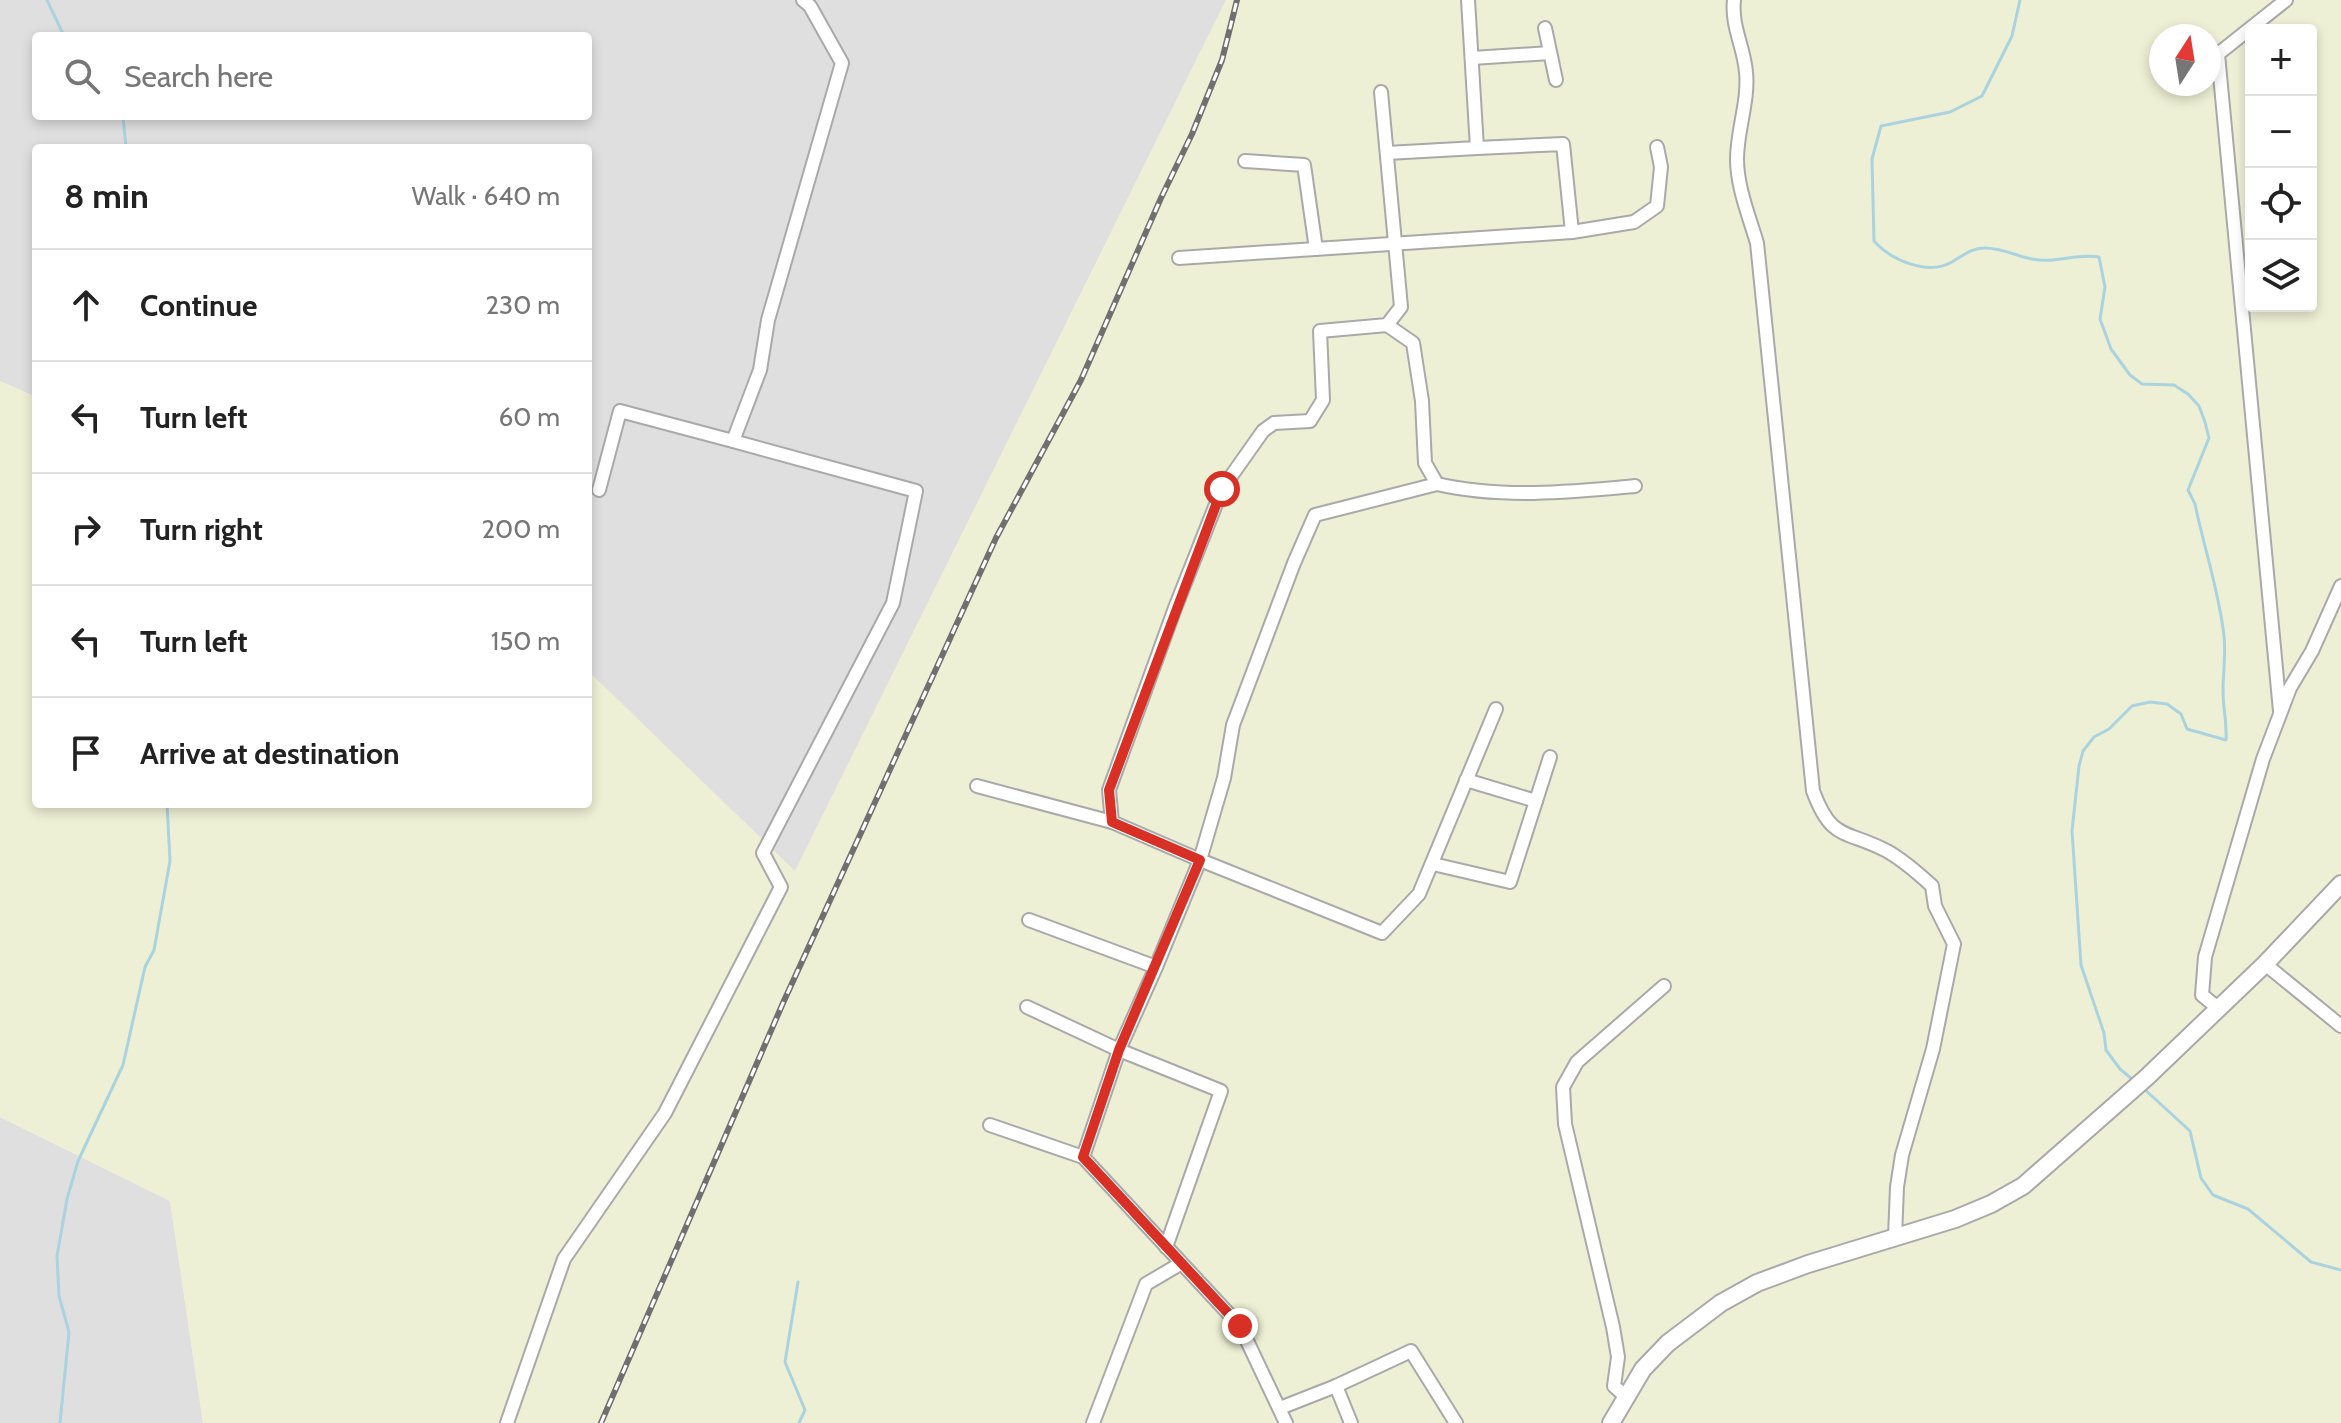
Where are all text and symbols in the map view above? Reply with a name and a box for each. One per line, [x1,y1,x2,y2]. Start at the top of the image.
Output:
north arrow [2149,24,2221,96]
map controls [2245,24,2317,312]
button: + [2245,24,2317,96]
search box [32,32,592,120]
icon: search [60,54,104,98]
text: Search here [124,58,273,95]
button: − [2245,96,2317,168]
button: locate [2245,168,2317,240]
text: 8 min [64,175,149,217]
text: Walk · 640 m [412,180,560,212]
button: layers [2245,240,2317,312]
icon: ahead [64,283,108,327]
text: Continue [140,287,257,324]
text: 230 m [486,289,560,321]
icon: left [64,395,108,439]
text: Turn left [140,399,248,436]
text: 60 m [498,401,560,433]
route start [1204,471,1240,507]
icon: right [64,507,108,551]
text: Turn right [140,511,263,548]
text: 200 m [481,513,560,545]
icon: left [64,619,108,663]
text: Turn left [140,623,248,660]
text: 150 m [491,625,560,657]
icon: arrive [64,731,108,775]
text: Arrive at destination [140,735,400,772]
route end [1222,1308,1258,1344]

